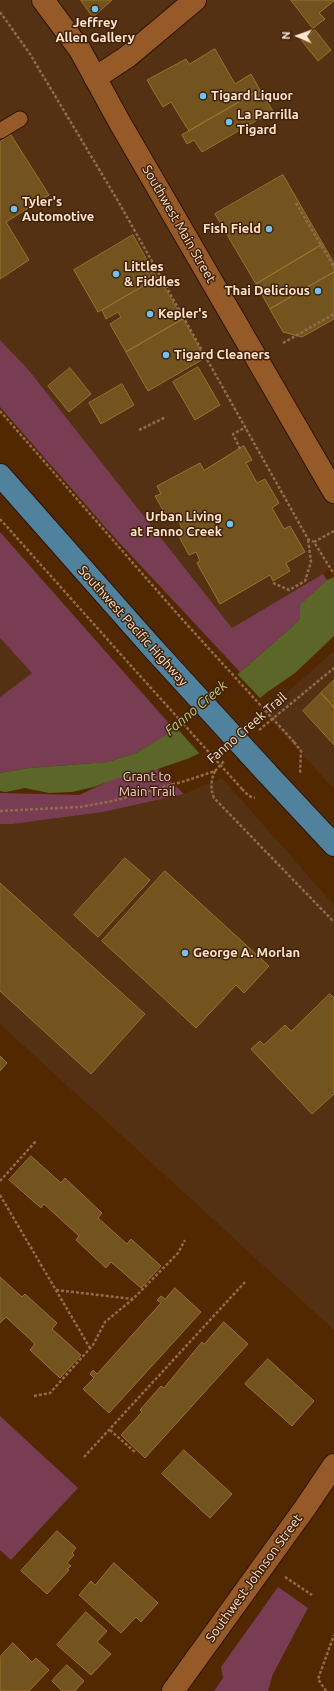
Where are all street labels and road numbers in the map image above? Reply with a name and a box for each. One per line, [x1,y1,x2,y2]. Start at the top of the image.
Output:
street label: Southwest Main Street [139,162,219,286]
street label: Southwest Pacific Highway [75,563,191,689]
street label: Fanno Creek Trail [204,689,290,767]
street label: Southwest Johnson Street [202,1511,306,1645]

